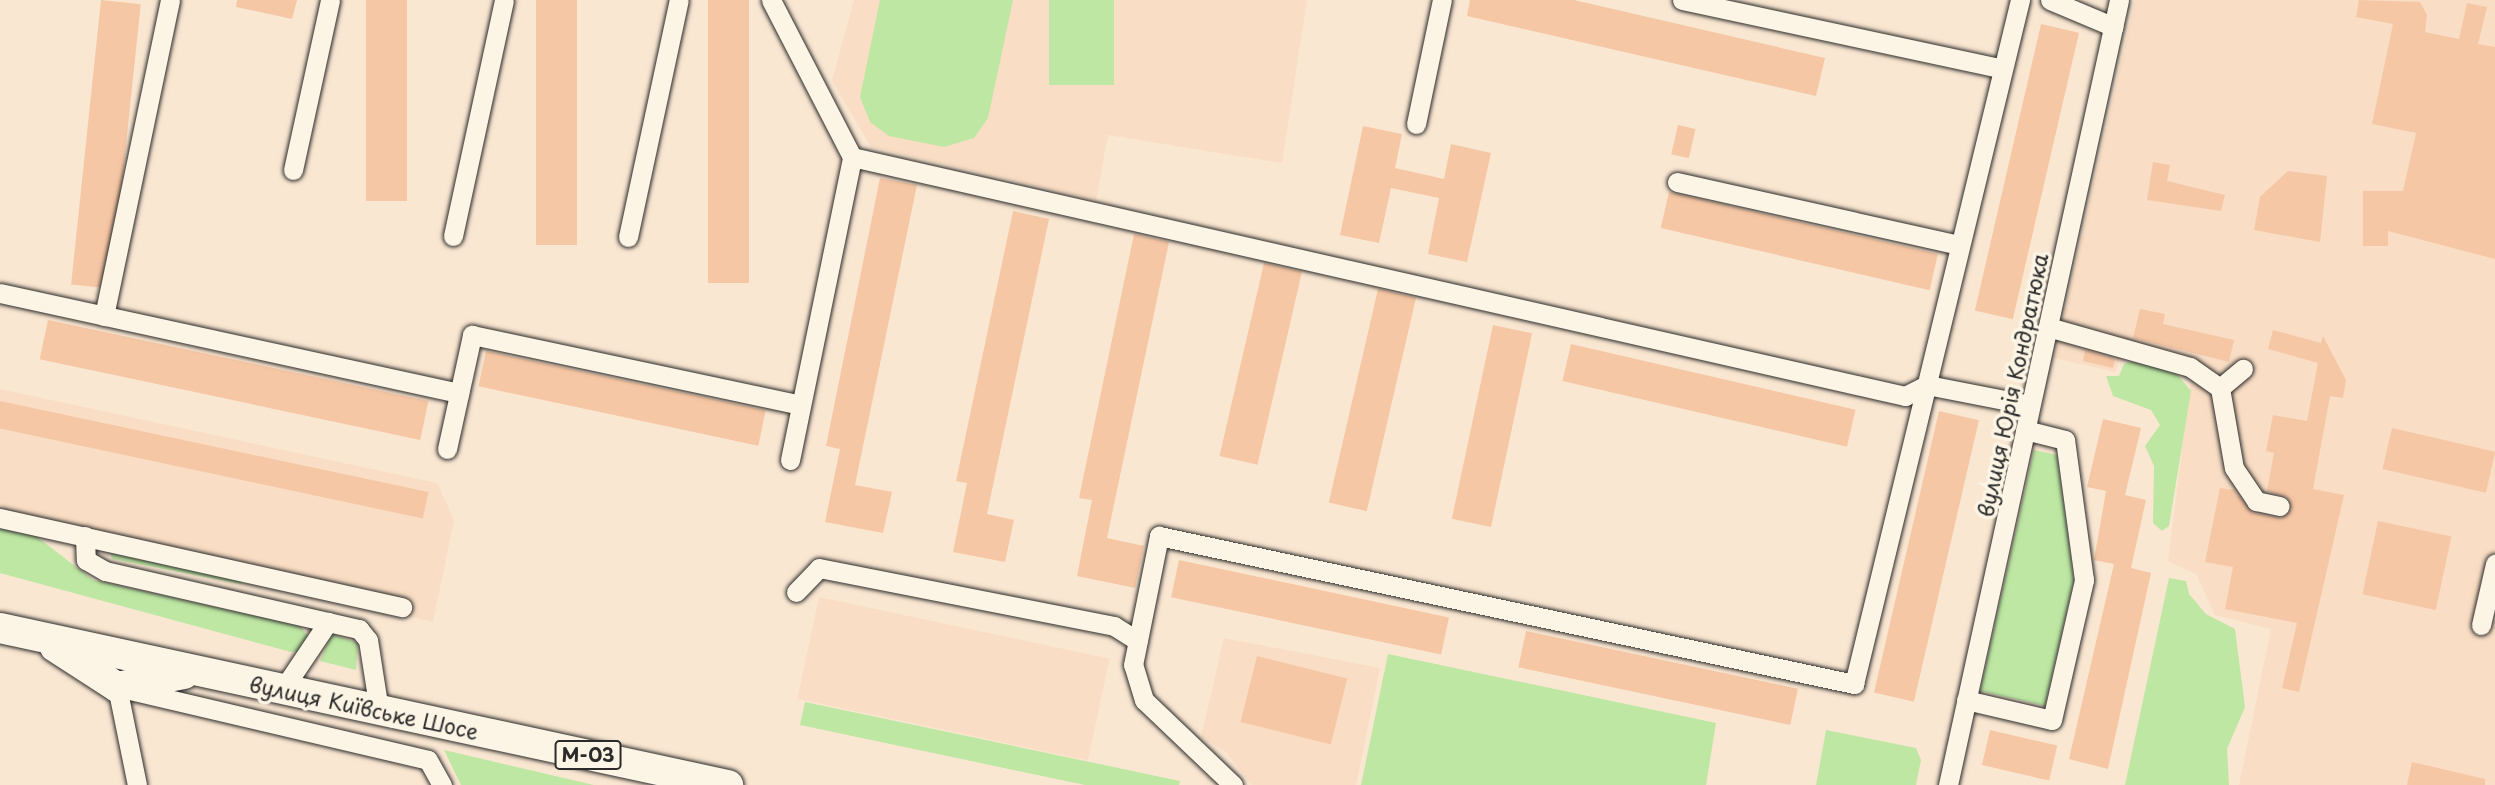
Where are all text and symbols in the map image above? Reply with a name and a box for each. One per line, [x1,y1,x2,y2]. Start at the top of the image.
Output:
street label: вулиця Юрія Кондратюка [1972,251,2052,519]
street label: вулиця Київське Шосе [248,671,480,743]
road number: М-03 [553,740,623,770]

